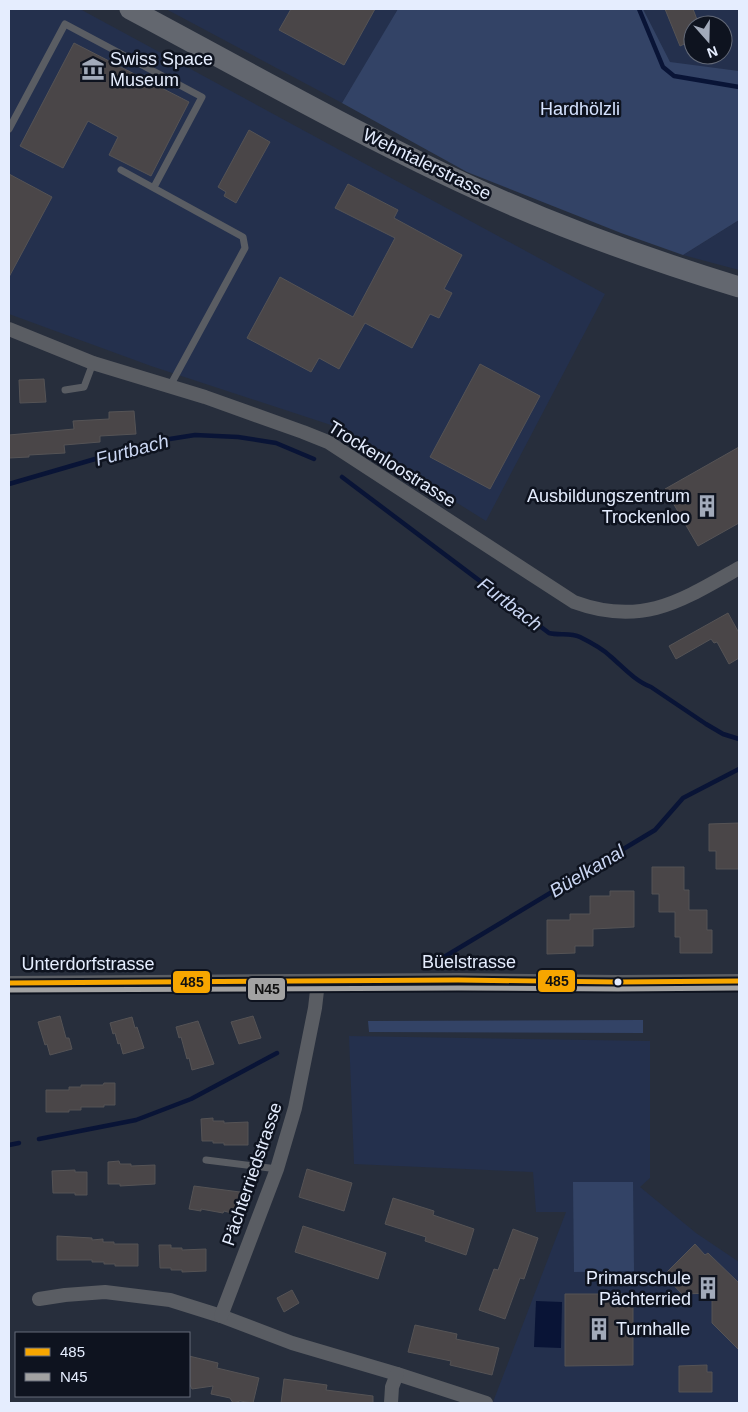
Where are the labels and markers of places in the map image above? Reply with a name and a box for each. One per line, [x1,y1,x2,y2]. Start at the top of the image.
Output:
place label: Swiss Space Museum [110,49,213,90]
museum icon: Swiss Space Museum [80,56,106,82]
place label: Ausbildungszentrum Trockenloo [527,486,690,527]
building icon: Ausbildungszentrum Trockenloo [694,493,720,519]
unlabelled marker [613,977,623,987]
place label: Primarschule Pächterried [586,1268,691,1309]
building icon: Primarschule Pächterried [695,1275,721,1301]
building icon: Turnhalle [586,1316,612,1342]
place label: Turnhalle [616,1319,690,1339]

